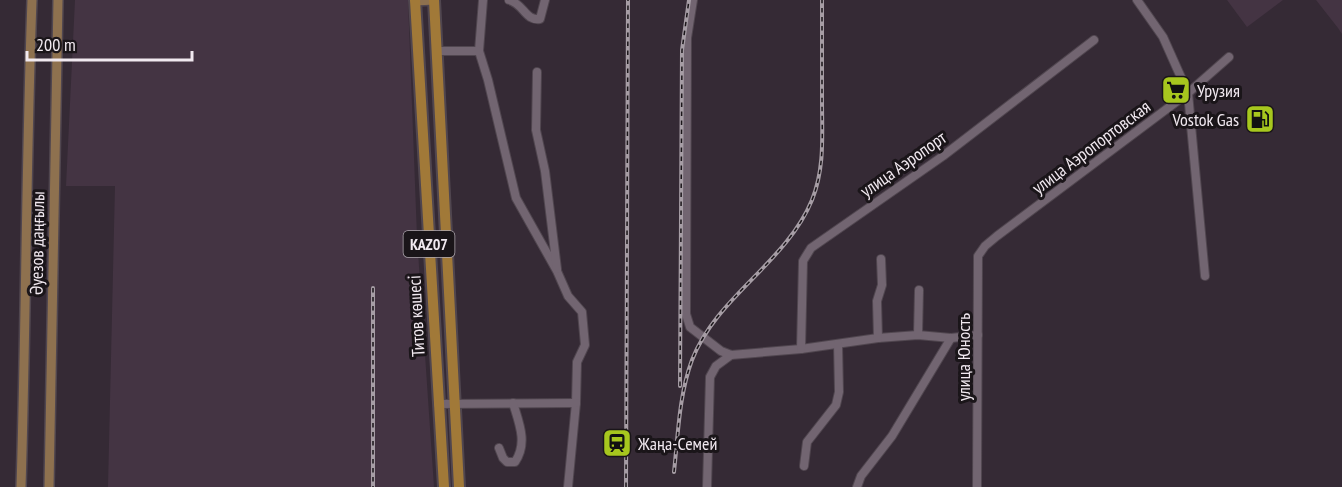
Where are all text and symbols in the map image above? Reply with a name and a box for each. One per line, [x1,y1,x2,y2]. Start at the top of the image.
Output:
scale bar [27,24,192,62]
text: 200 m [36,33,76,56]
supermarket icon: Урузия [1160,74,1192,106]
place label: Урузия [1197,79,1240,102]
street label: улица Аэропортовская [1027,95,1155,199]
fuel station icon: Vostok Gas [1244,103,1276,135]
place label: Vostok Gas [1172,108,1239,131]
street label: улица Аэропорт [855,126,951,202]
street label: Әуезов даңғылы [25,191,49,295]
road number: KAZ07 [404,231,454,257]
street label: Титов көшесі [402,275,430,357]
street label: улица Юность [952,313,975,401]
station icon: Жаңа-Семей [601,427,633,459]
place label: Жаңа-Семей [637,432,717,455]

